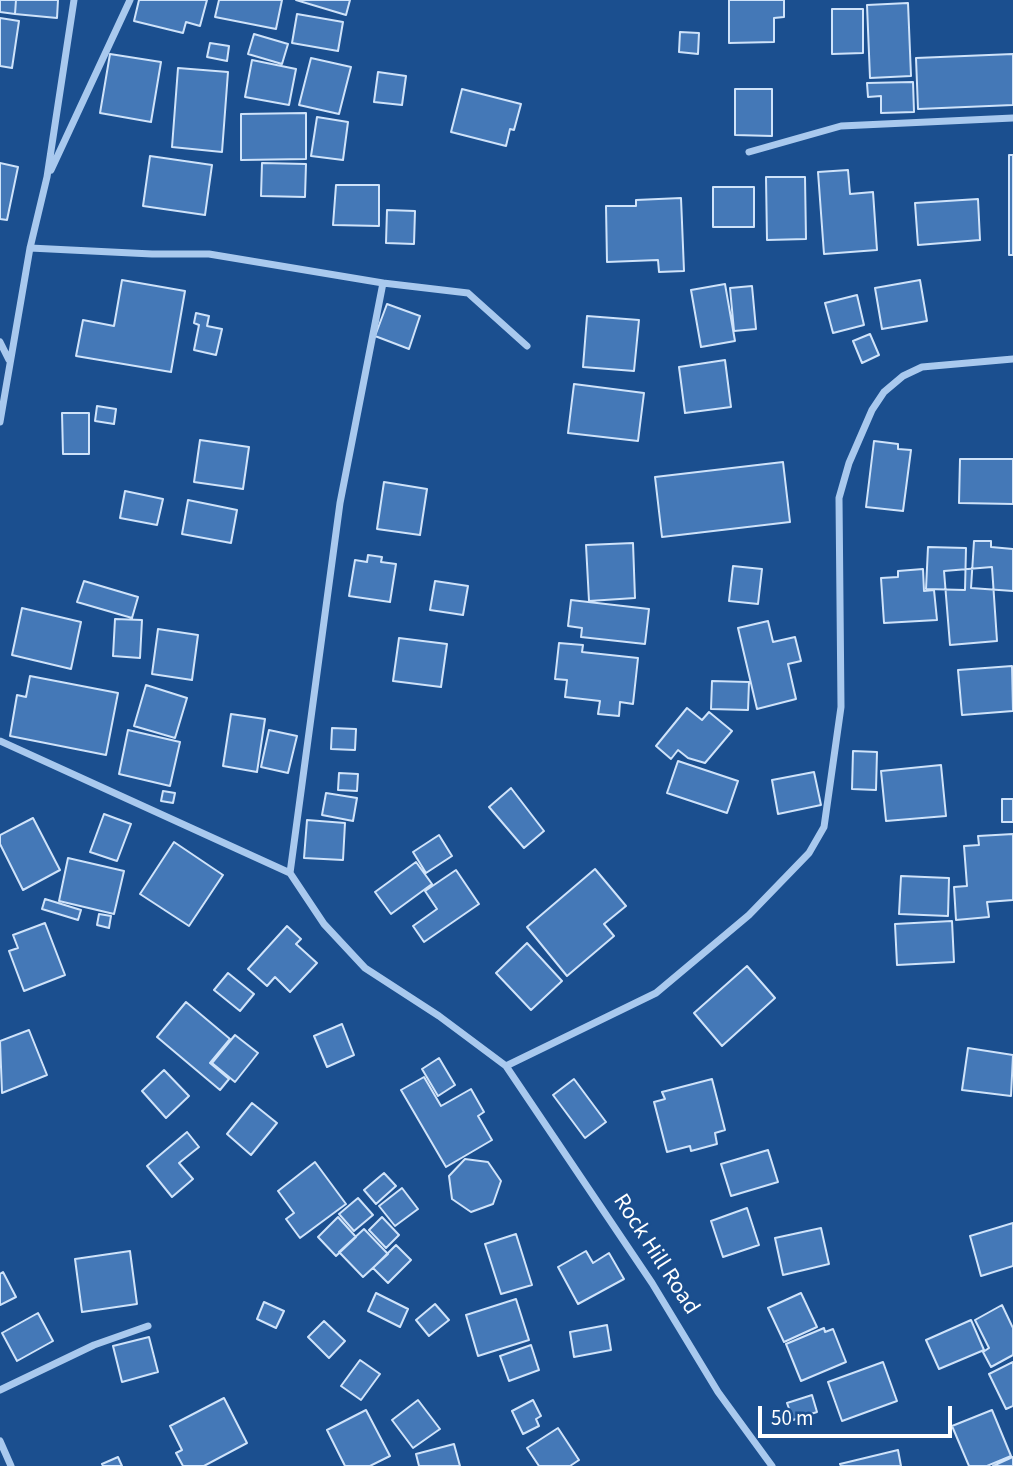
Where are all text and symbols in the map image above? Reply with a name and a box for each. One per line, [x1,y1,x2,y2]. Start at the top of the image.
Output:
street label: Rock Hill Road [606,1190,704,1320]
scale bar [761,1392,955,1436]
text: 50 m [771,1403,813,1433]

